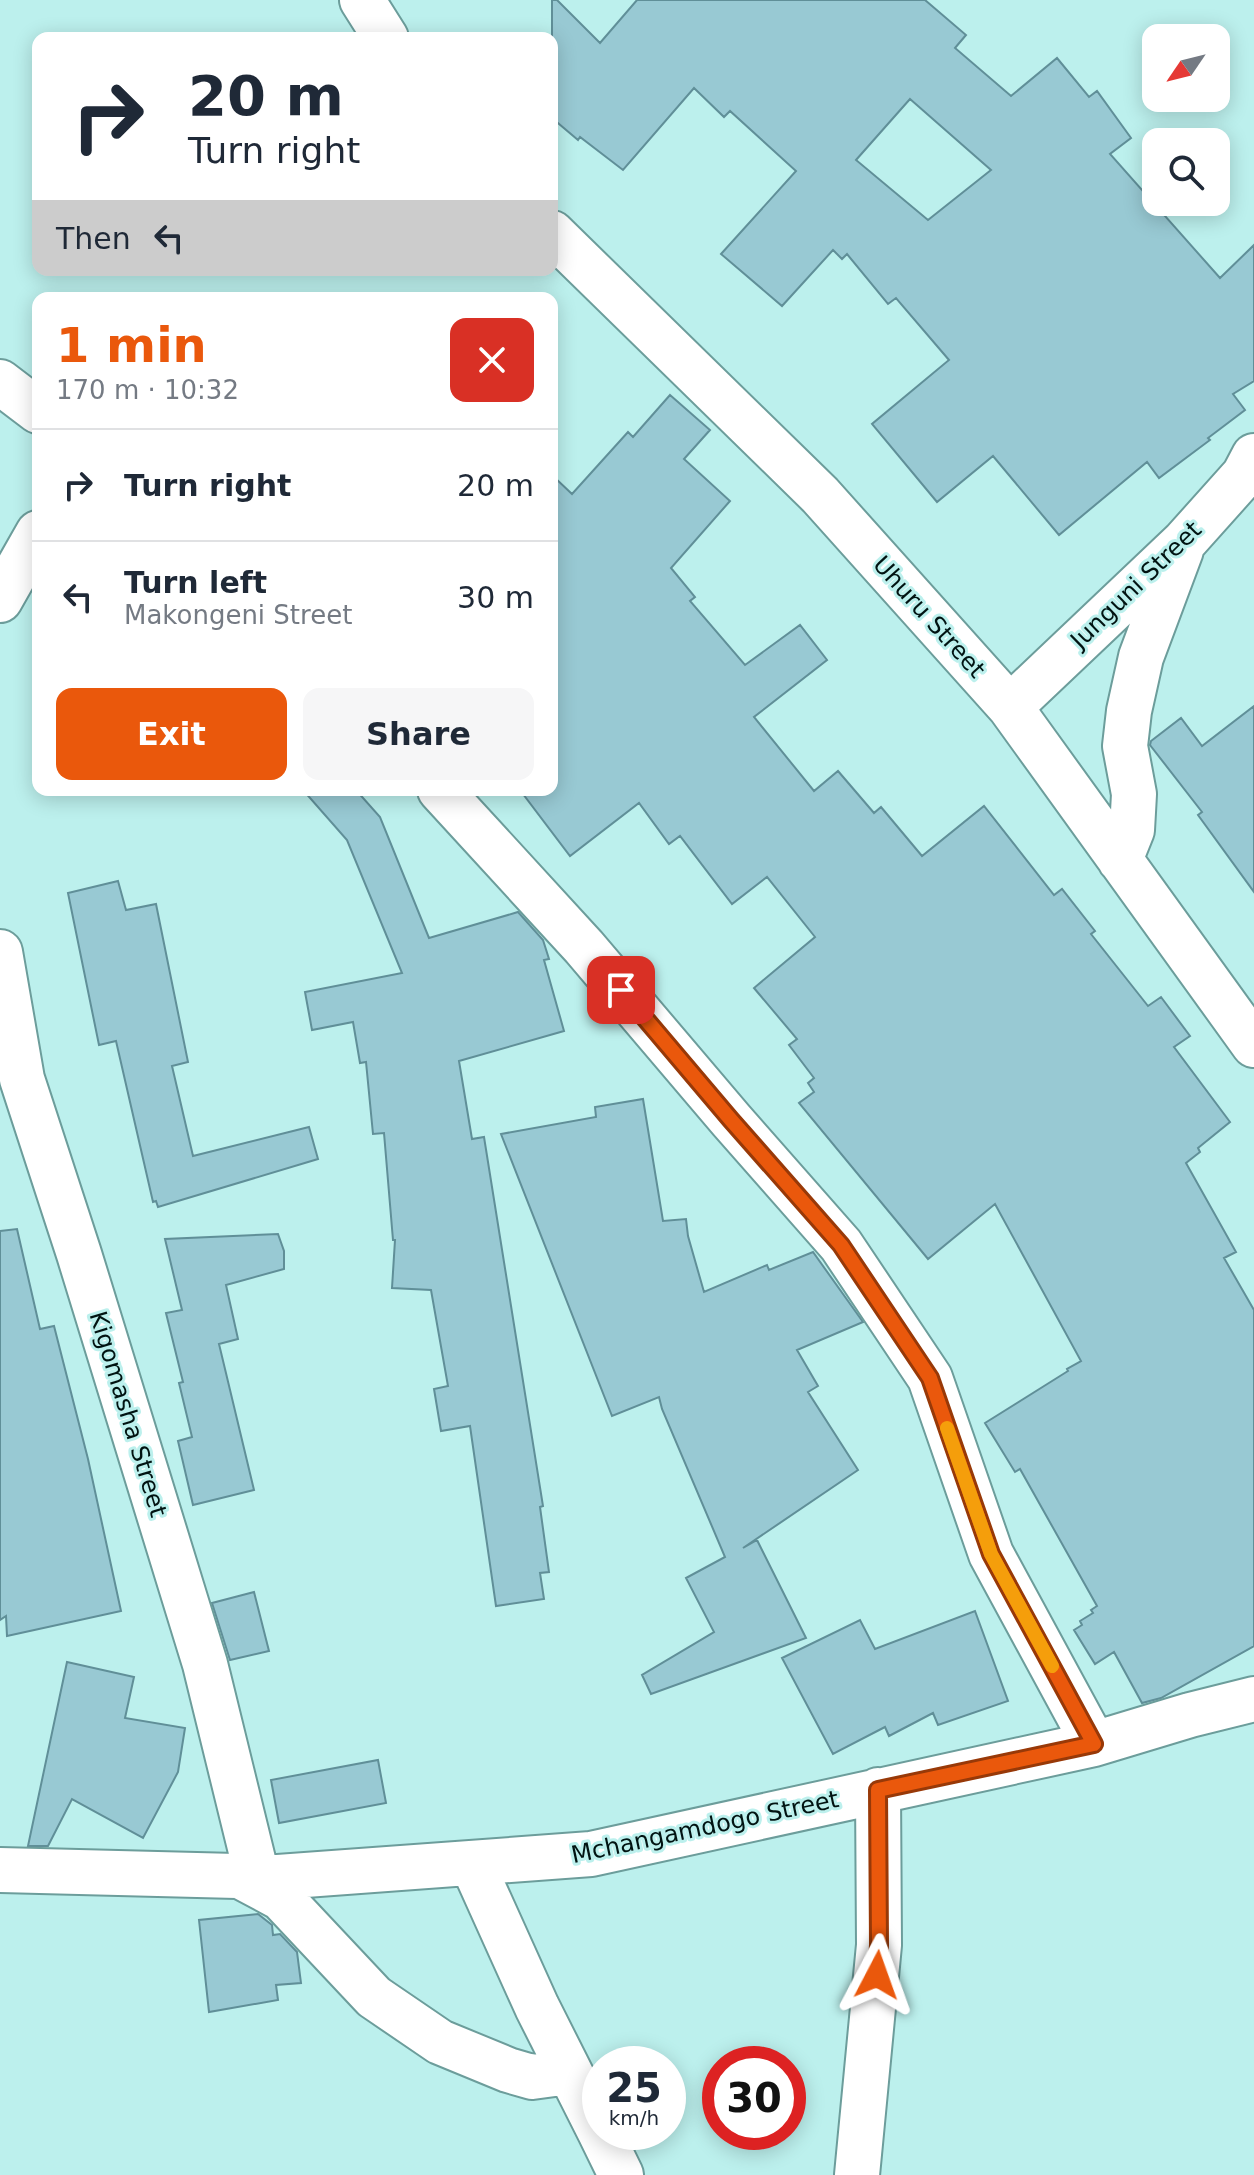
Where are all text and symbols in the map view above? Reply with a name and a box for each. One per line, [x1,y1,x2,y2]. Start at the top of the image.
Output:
north arrow [1142,24,1230,112]
map controls [1142,24,1230,216]
text: 20 m [188,63,344,128]
icon: right [56,64,160,168]
button: search [1142,128,1230,216]
text: Turn right [188,130,360,171]
icon: left [147,216,191,260]
text: Then [56,221,131,256]
text: 1 min [56,317,207,373]
button: close [450,318,534,402]
text: 170 m · 10:32 [56,375,239,405]
icon: right [56,463,100,507]
text: Turn right [124,468,291,503]
text: 20 m [457,468,534,503]
street label: Junguni Street [1064,516,1207,656]
street label: Uhuru Street [867,551,991,683]
text: Turn left [124,565,267,600]
icon: left [56,575,100,619]
text: 30 m [457,580,534,615]
text: Makongeni Street [124,600,352,630]
button: Exit [56,688,287,780]
button: Share [303,688,534,780]
pin [587,956,655,1024]
icon: arrive [599,968,643,1012]
street label: Kigomasha Street [83,1308,173,1520]
street label: Mchangamdogo Street [569,1785,841,1869]
position arrow [835,1933,919,2017]
speed limit sign: 30 [702,2046,806,2150]
text: 25 [606,2065,662,2111]
text: km/h [609,2106,659,2130]

